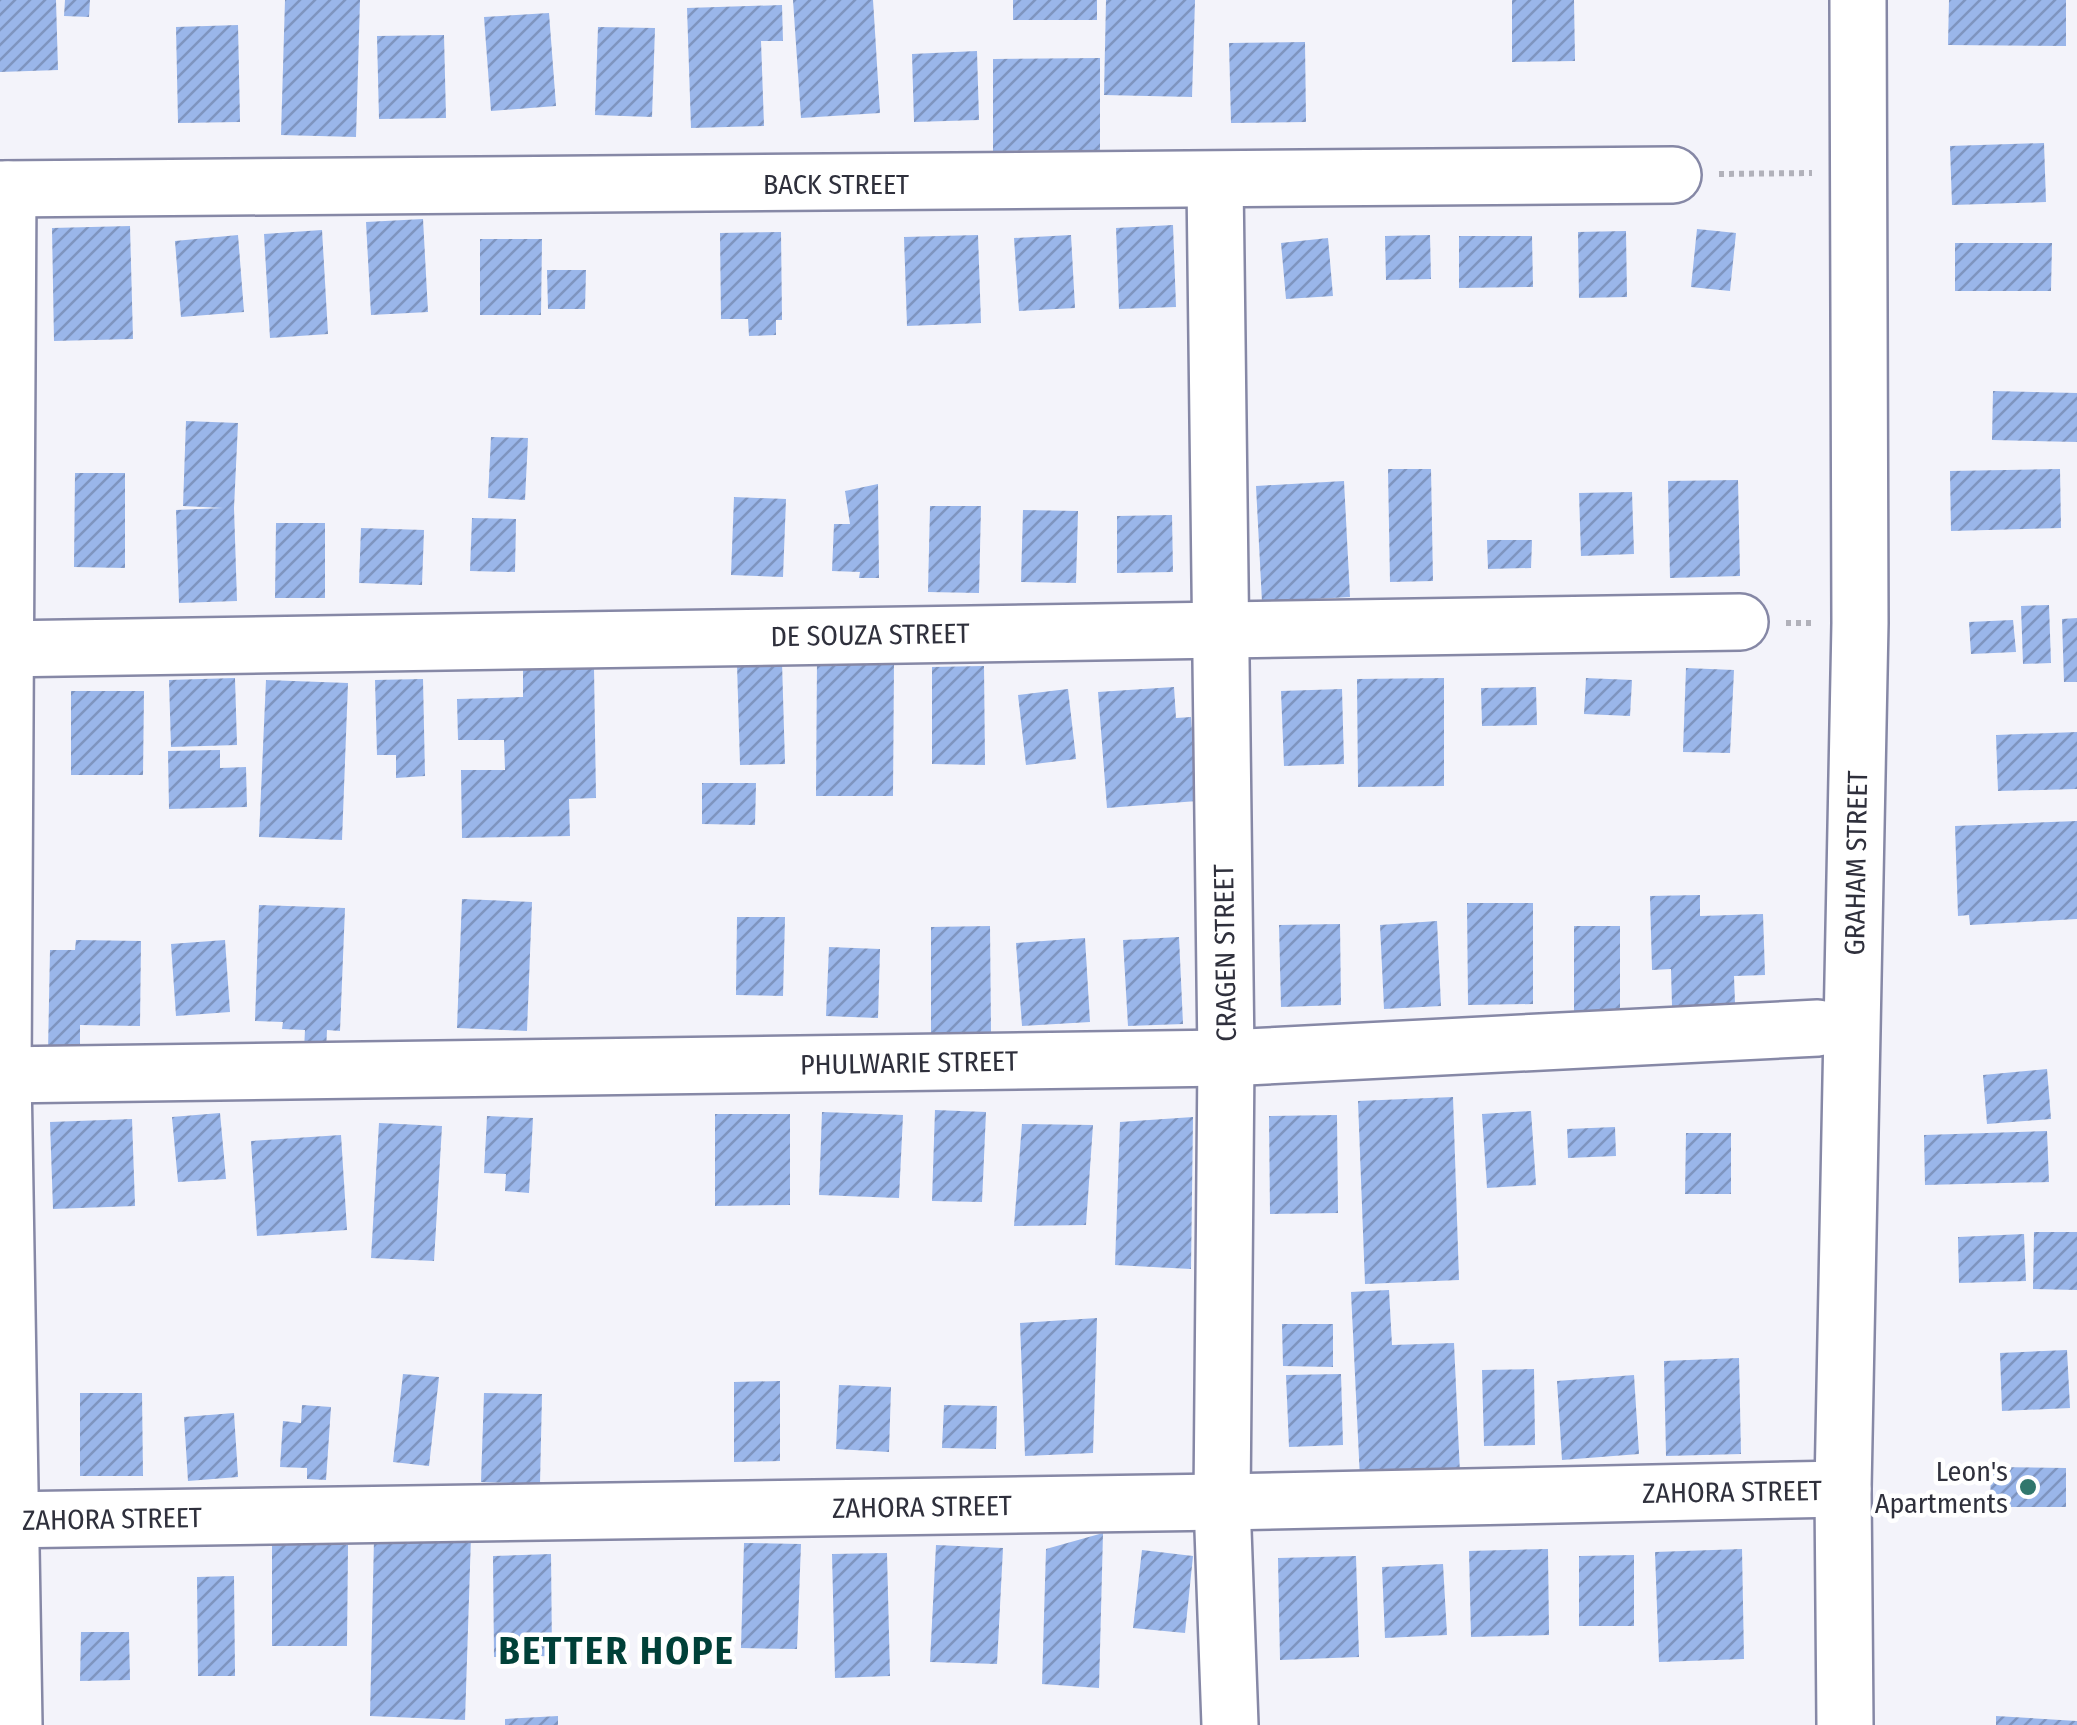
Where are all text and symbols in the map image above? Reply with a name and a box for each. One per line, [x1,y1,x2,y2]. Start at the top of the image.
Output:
street label: BACK STREET [763,168,909,201]
street label: DE SOUZA STREET [770,617,970,653]
street label: GRAHAM STREET [1838,770,1874,956]
street label: CRAGEN STREET [1207,864,1243,1042]
street label: PHULWARIE STREET [800,1045,1018,1081]
place label: Leon's Apartments [1875,1455,2008,1520]
street label: ZAHORA STREET [1642,1474,1822,1510]
marker: Leon's Apartments [2017,1476,2039,1498]
street label: ZAHORA STREET [832,1489,1012,1525]
street label: ZAHORA STREET [22,1501,202,1537]
district label: BETTER HOPE [499,1628,735,1674]

